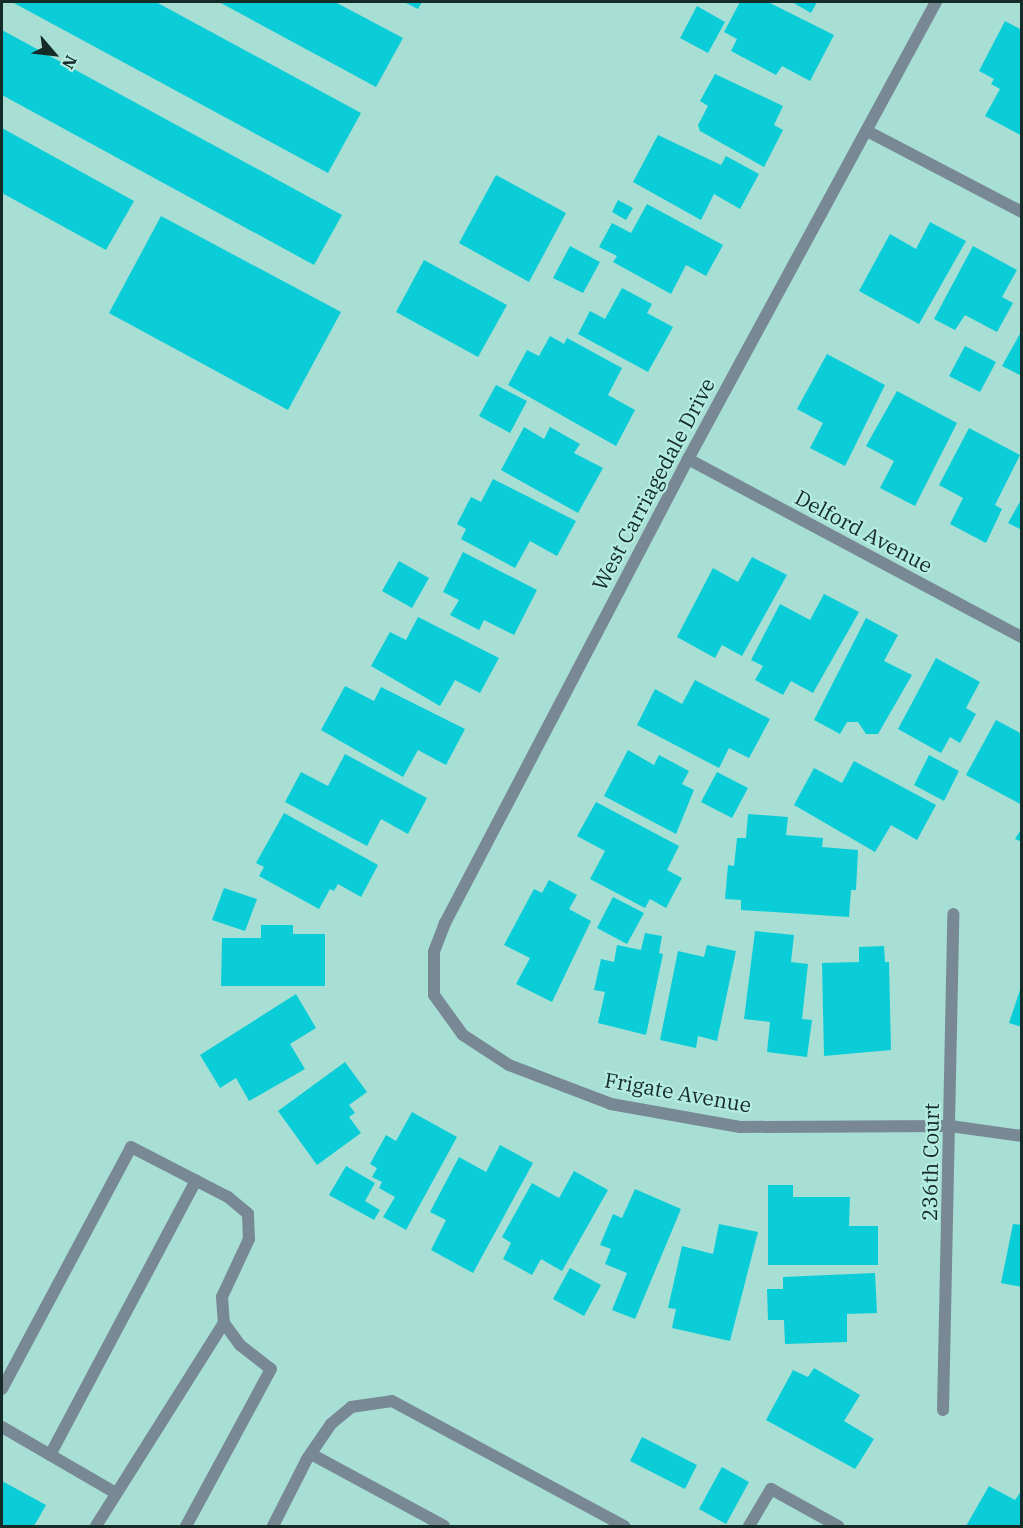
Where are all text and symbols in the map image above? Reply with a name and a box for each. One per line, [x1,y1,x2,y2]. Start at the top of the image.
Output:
north arrow [24,24,84,84]
text: N [58,52,82,73]
street label: West Carriagedale Drive [586,373,720,595]
street label: Delford Avenue [791,484,937,578]
street label: Frigate Avenue [603,1067,753,1117]
street label: 236th Court [916,1103,944,1221]

